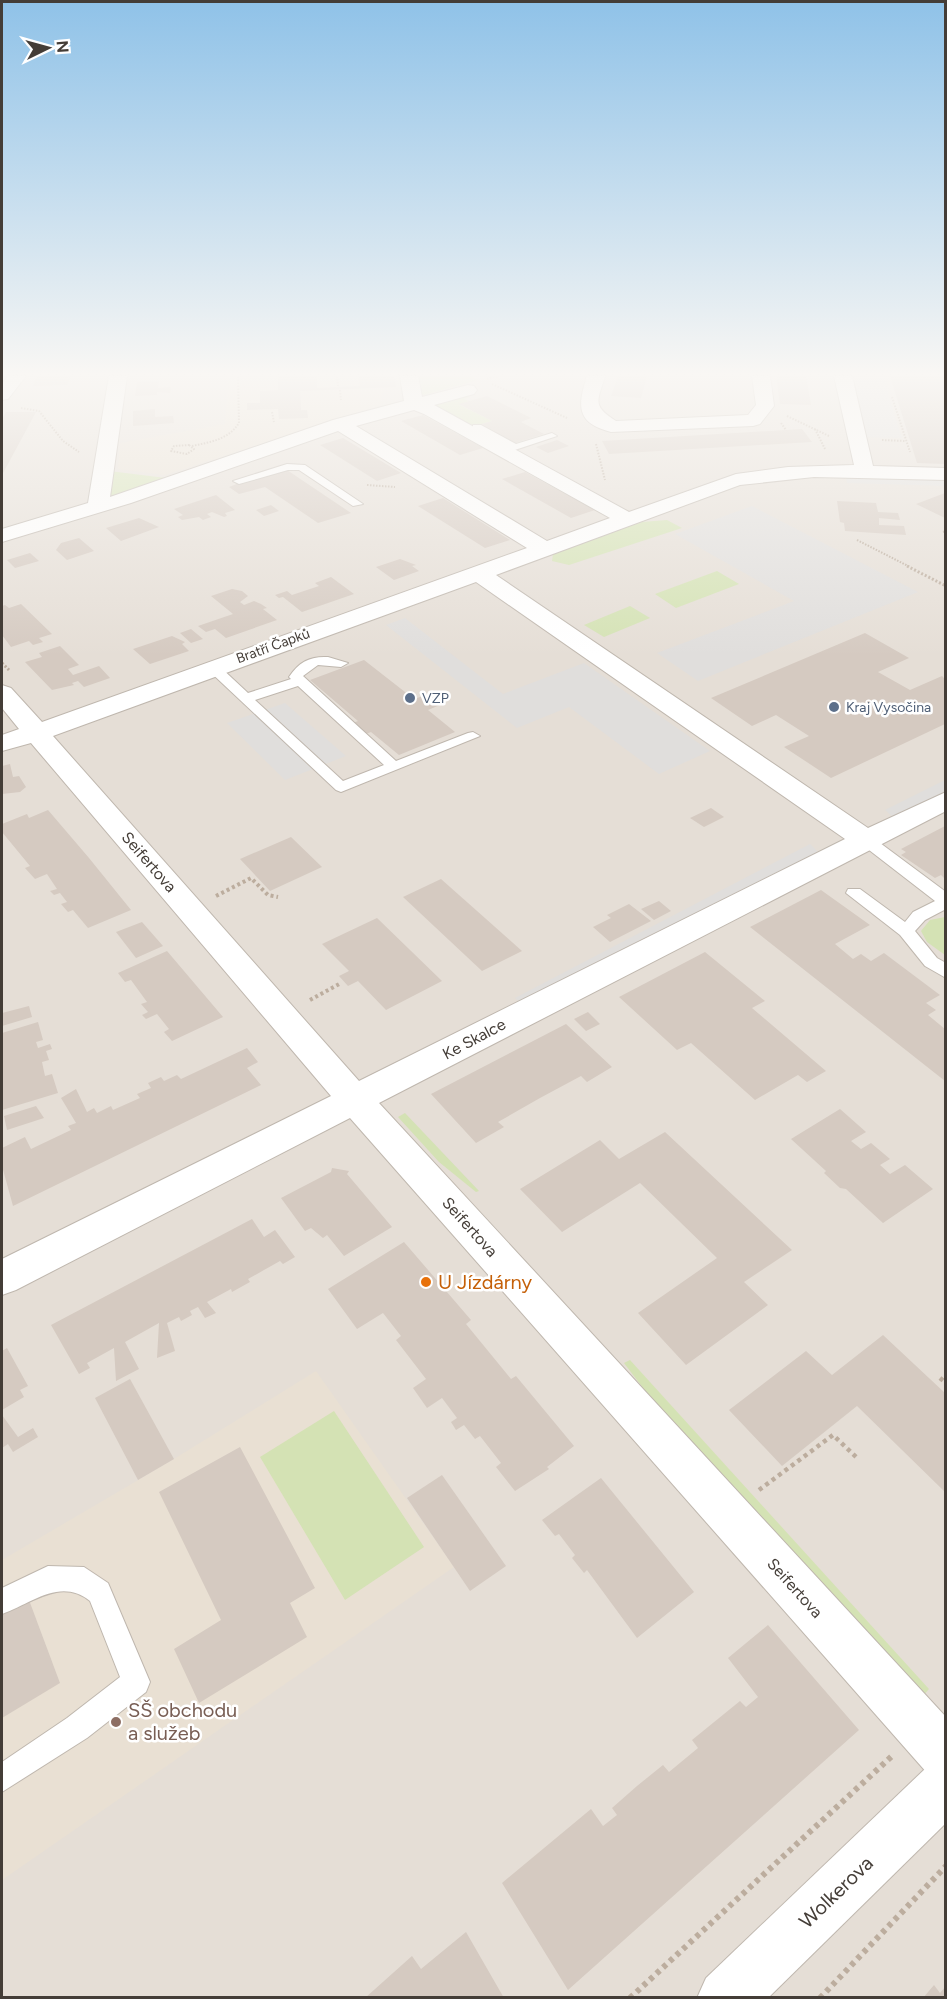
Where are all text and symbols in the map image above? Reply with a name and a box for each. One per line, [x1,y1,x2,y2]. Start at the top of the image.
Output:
north arrow [18,18,78,78]
text: N [52,40,72,54]
street label: Bratří Čapků [234,625,312,667]
place label: VZP [422,690,449,707]
marker: VZP [403,691,417,705]
place label: Kraj Vysočina [846,699,931,716]
marker: Kraj Vysočina [827,700,841,714]
street label: Seifertova [118,828,180,896]
street label: Ke Skalce [439,1014,509,1064]
street label: Seifertova [438,1193,502,1261]
place label: U Jízdárny [438,1270,533,1294]
marker: U Jízdárny [419,1275,433,1289]
street label: Seifertova [763,1554,827,1622]
place label: SŠ obchodu a služeb [128,1698,237,1745]
marker: SŠ obchodu a služeb [109,1715,123,1729]
street label: Wolkerova [794,1851,878,1933]

